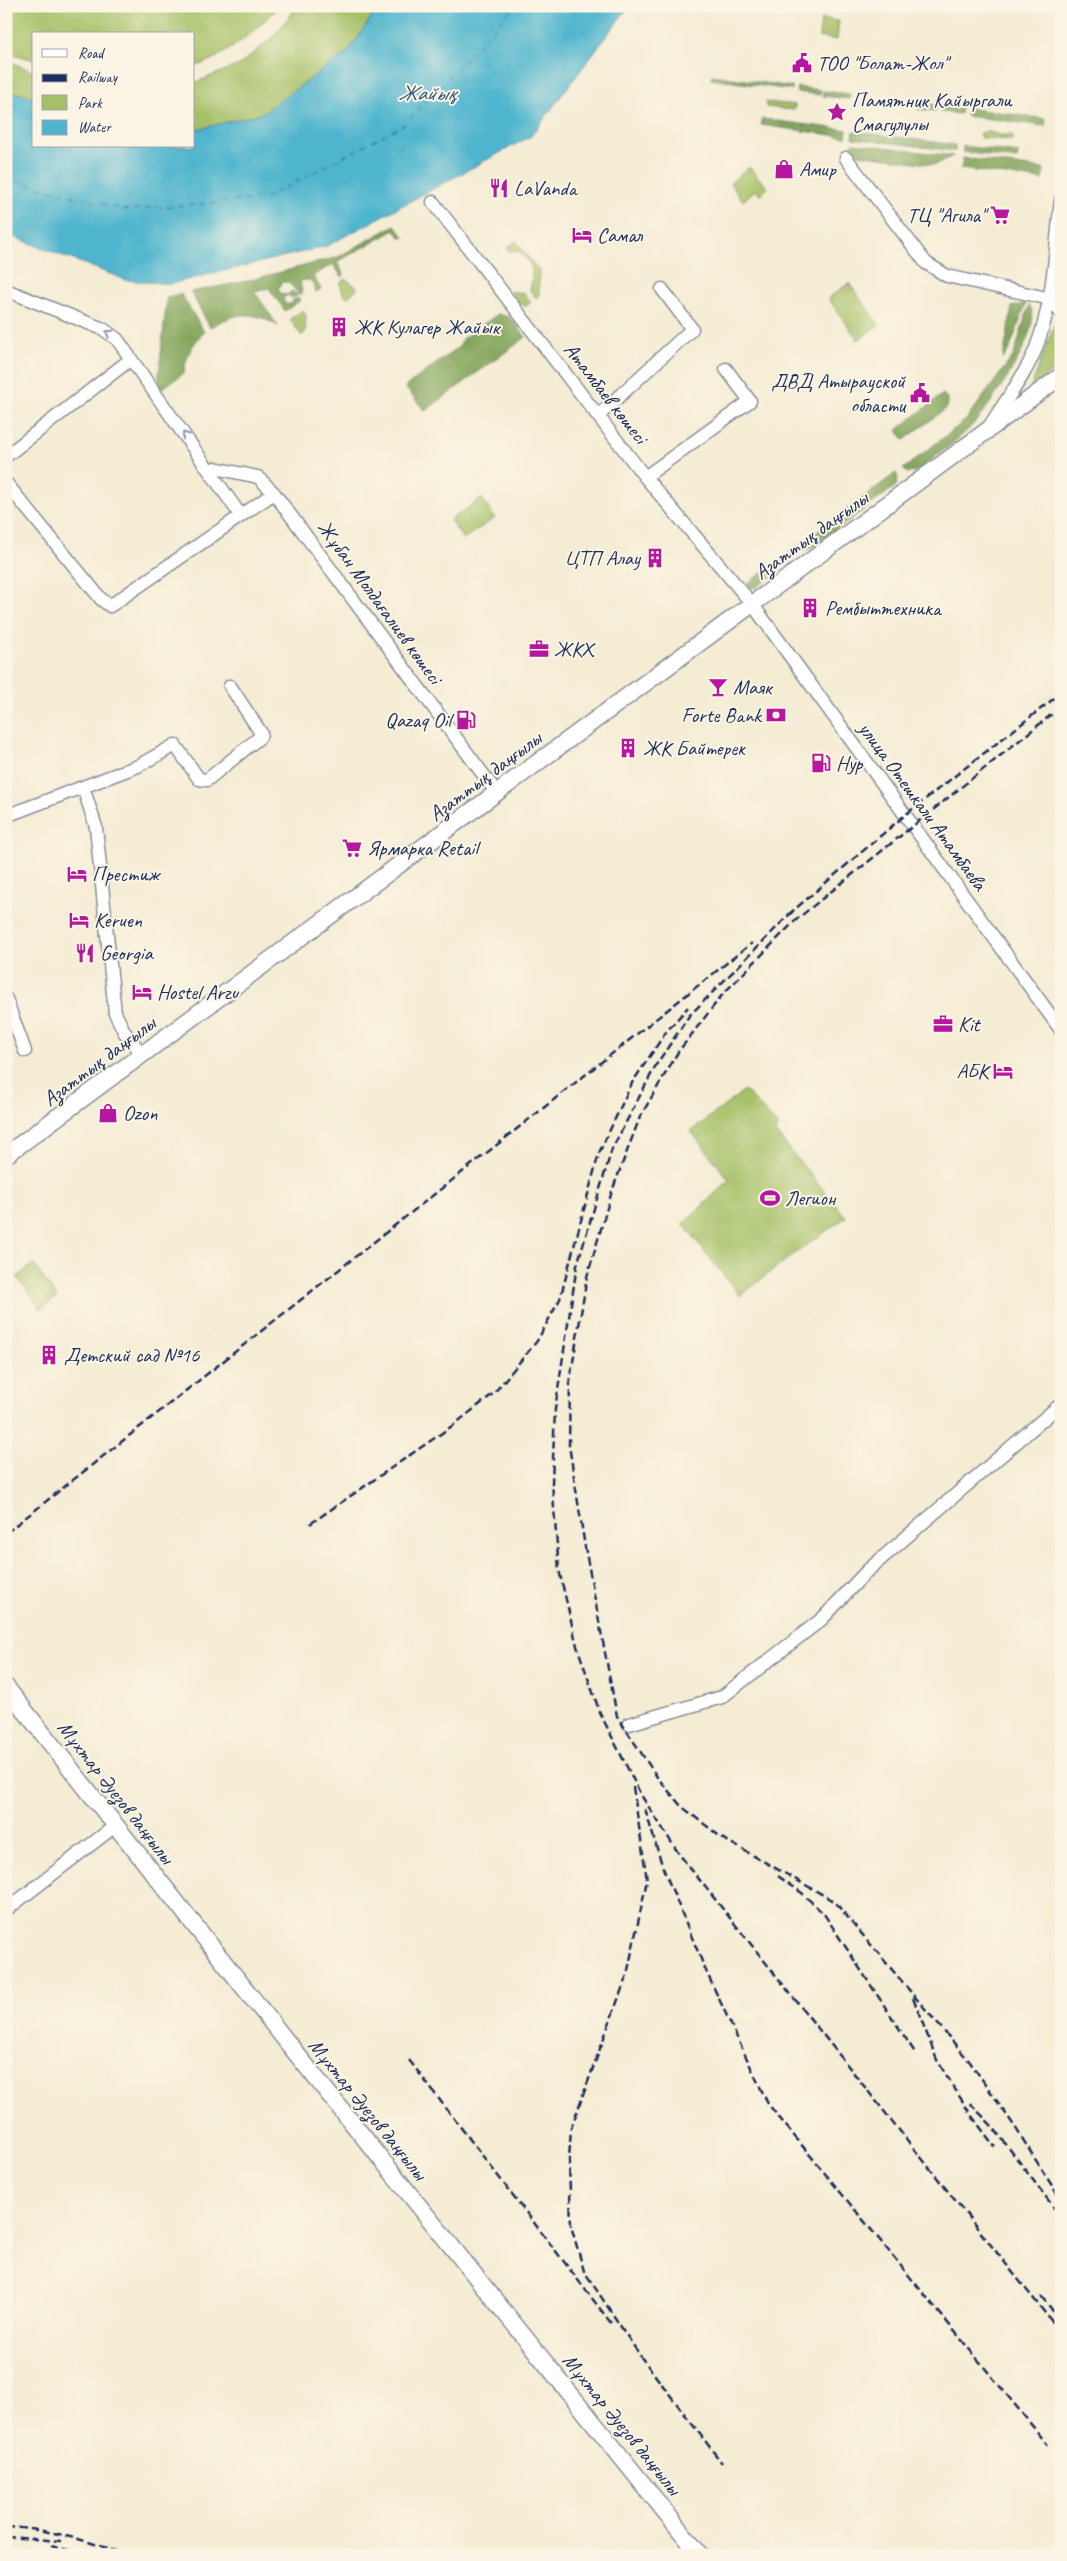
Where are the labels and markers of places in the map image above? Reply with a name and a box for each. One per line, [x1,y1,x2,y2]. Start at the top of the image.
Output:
place label: ТОО "Болат-Жол" [817,50,952,76]
public building icon: ТОО "Болат-Жол" [791,52,813,74]
place label: Памятник Кайыргали Смагулулы [852,87,1013,137]
place icon: Памятник Кайыргали Смагулулы [826,101,848,123]
place label: Амир [799,156,837,182]
shop icon: Амир [773,158,795,180]
place label: LaVanda [514,175,579,201]
restaurant icon: LaVanda [488,177,510,199]
place label: ТЦ "Агила" [907,202,989,228]
supermarket icon: ТЦ "Агила" [989,204,1011,226]
place label: Самал [597,222,644,248]
hotel icon: Самал [571,224,593,246]
place label: ЖК Кулагер Жайык [354,314,501,340]
building icon: ЖК Кулагер Жайык [328,316,350,338]
place label: ДВД Атырауской области [771,368,908,418]
public building icon: ДВД Атырауской области [909,382,931,404]
place label: ЦТП Алау [565,545,642,571]
building icon: ЦТП Алау [644,547,666,569]
place label: Рембыттехника [825,595,943,621]
building icon: Рембыттехника [799,597,821,619]
place label: ЖКХ [554,636,596,662]
office icon: ЖКХ [528,638,550,660]
place label: Маяк [733,674,774,700]
bar icon: Маяк [707,676,729,698]
place label: Forte Bank [682,702,763,728]
bank icon: Forte Bank [765,704,787,726]
place label: Qazaq Oil [385,707,454,733]
fuel station icon: Qazaq Oil [455,709,477,731]
place label: ЖК Байтерек [643,735,746,761]
building icon: ЖК Байтерек [617,737,639,759]
place label: Нур [836,750,864,776]
fuel station icon: Нур [810,752,832,774]
place label: Ярмарка Retail [367,835,481,861]
supermarket icon: Ярмарка Retail [341,837,363,859]
place label: Престиж [92,861,161,887]
hotel icon: Престиж [66,863,88,885]
place label: Keruen [94,907,143,933]
hotel icon: Keruen [68,909,90,931]
place label: Georgia [100,940,154,966]
restaurant icon: Georgia [74,942,96,964]
place label: Hostel Arzu [157,979,239,1005]
hotel icon: Hostel Arzu [131,981,153,1003]
place label: Kit [958,1011,982,1037]
office icon: Kit [932,1013,954,1035]
place label: АБК [956,1058,992,1084]
hotel icon: АБК [992,1060,1014,1082]
place label: Ozon [123,1100,158,1126]
shop icon: Ozon [97,1102,119,1124]
place label: Легион [785,1185,837,1211]
sports icon: Легион [759,1187,781,1209]
place label: Детский сад №16 [64,1342,200,1368]
building icon: Детский сад №16 [38,1344,60,1366]

